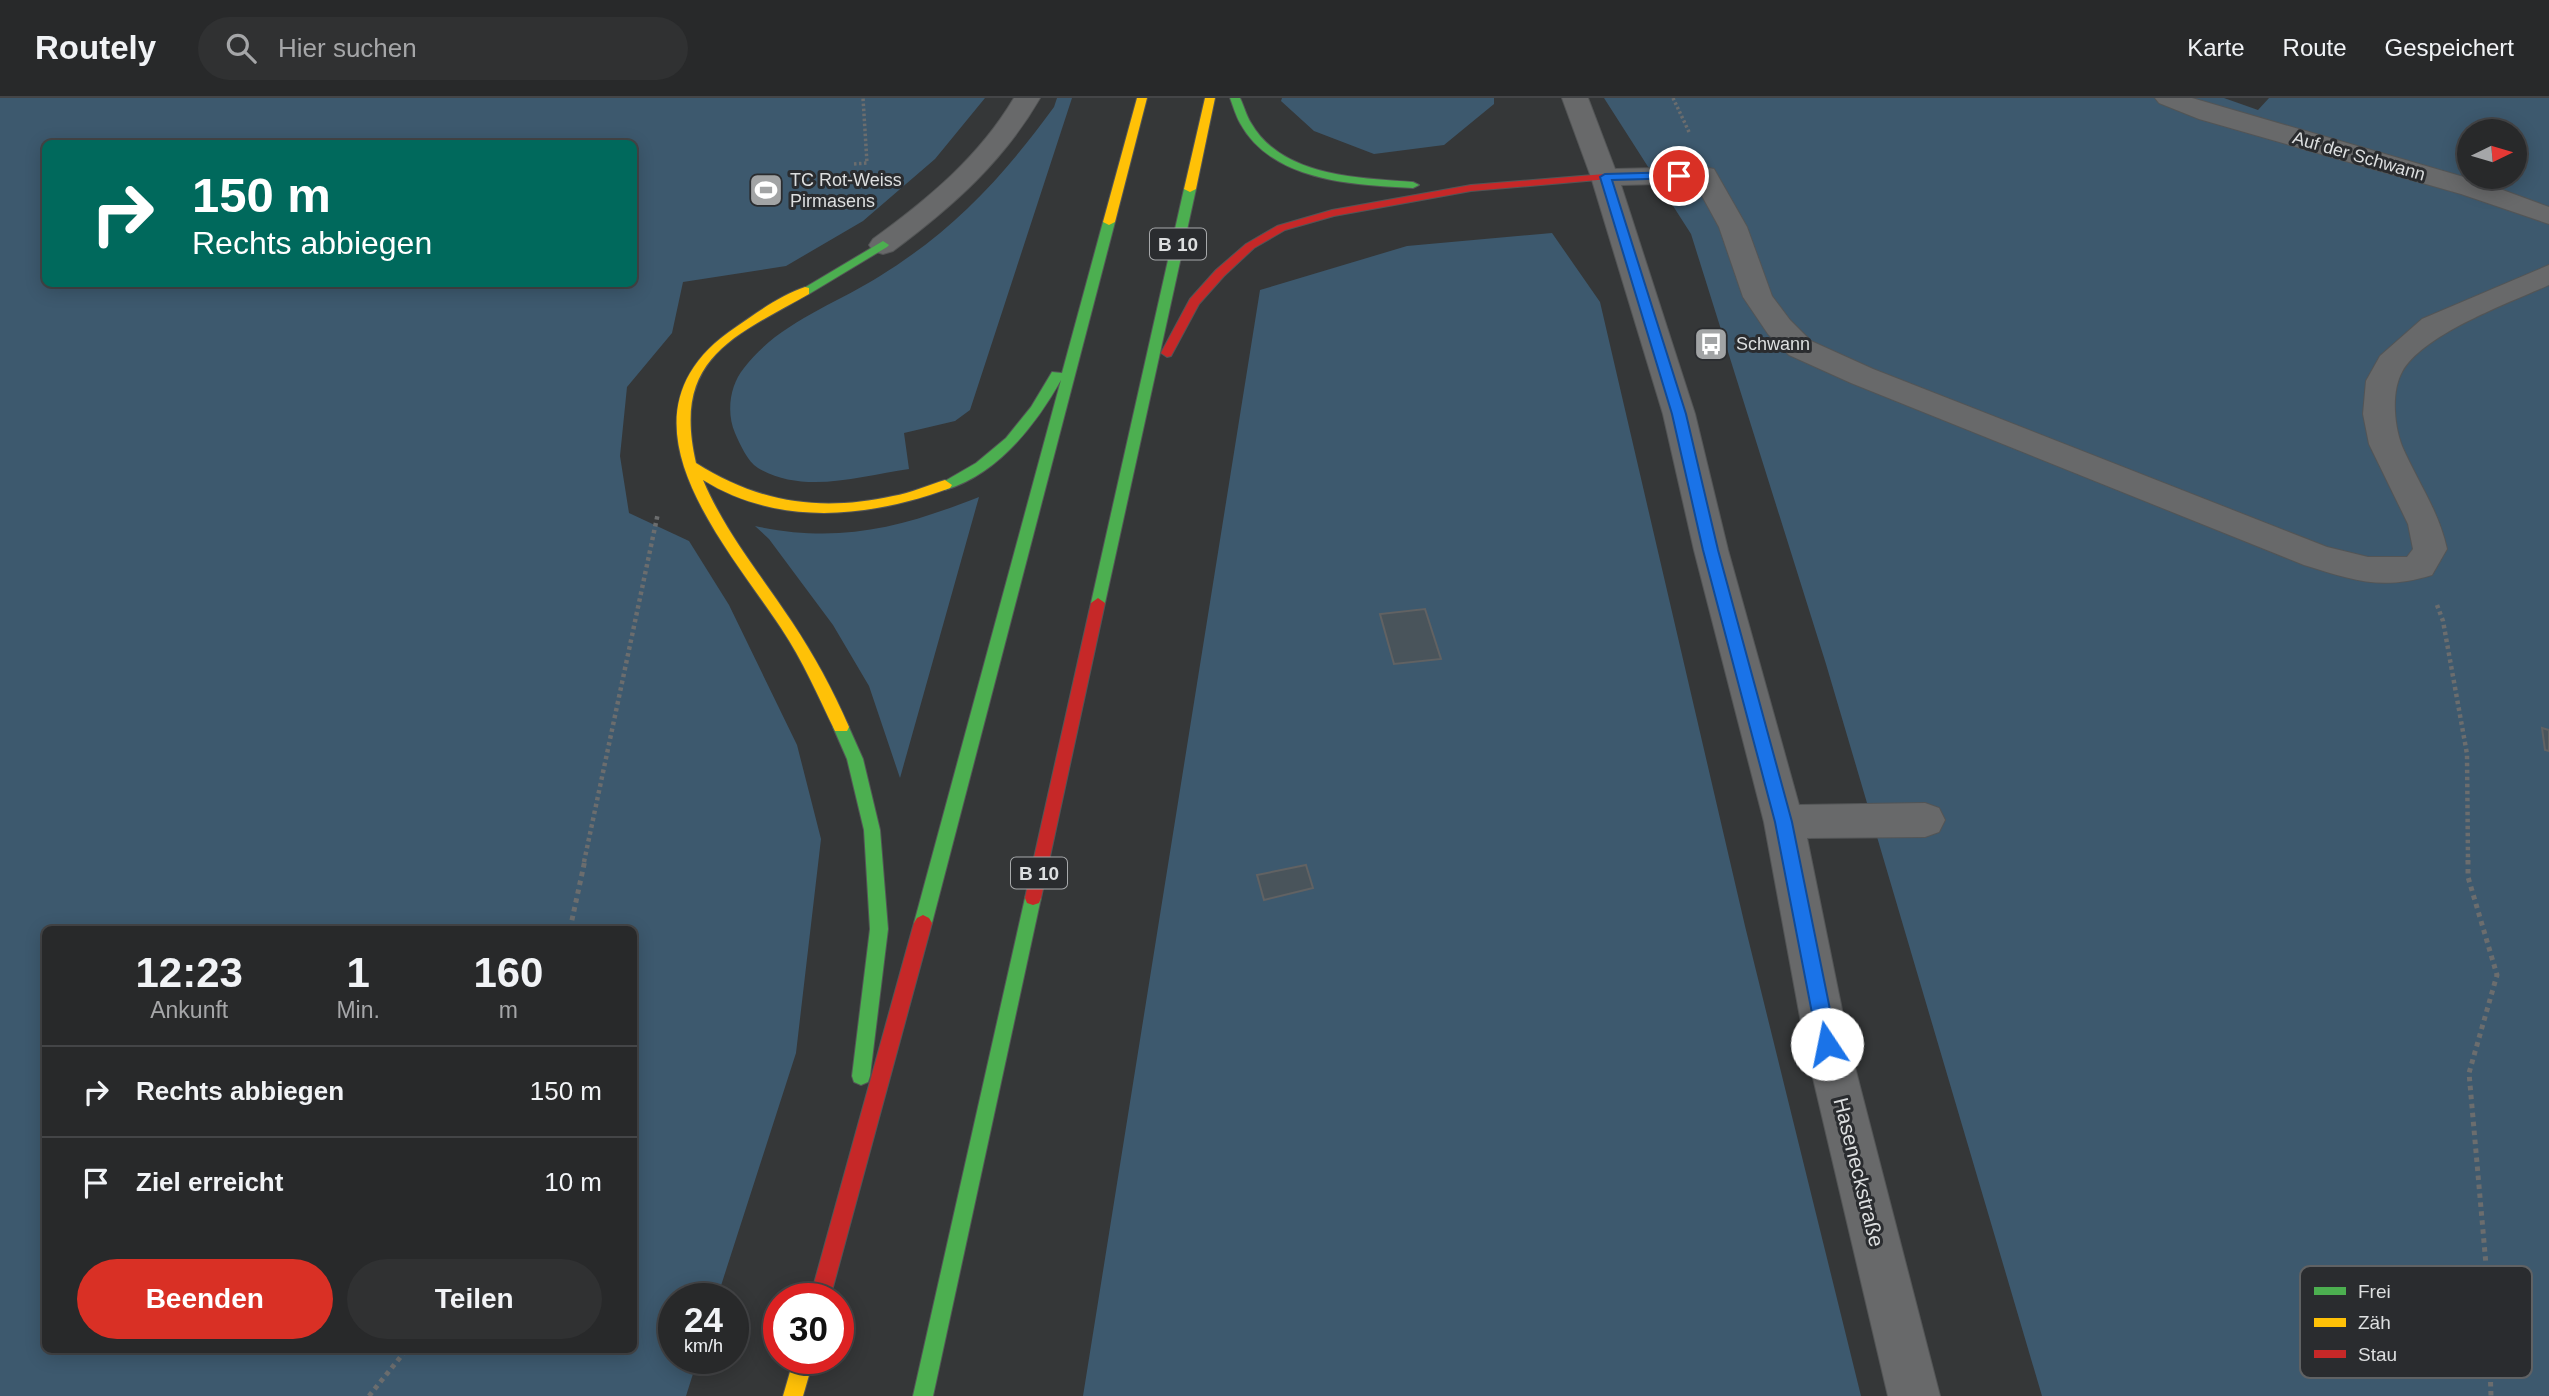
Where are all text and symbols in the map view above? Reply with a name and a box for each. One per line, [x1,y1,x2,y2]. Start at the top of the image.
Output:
search box [198,17,688,80]
text: Routely [35,29,156,66]
icon: search [222,29,260,67]
text: Hier suchen [278,33,417,63]
text: Karte [2187,34,2245,61]
text: Route [2283,34,2347,61]
text: Gespeichert [2385,34,2514,61]
north arrow [2457,119,2527,189]
map controls [2457,119,2527,189]
street label: Auf der Schwann [2290,127,2428,185]
pin [1649,146,1709,206]
icon: arrive [1660,157,1698,195]
icon: right [77,168,168,259]
text: 150 m [192,168,331,222]
place label: TC Rot-Weiss Pirmasens [790,170,902,211]
sports icon: TC Rot-Weiss Pirmasens [747,171,785,209]
text: Rechts abbiegen [192,225,432,261]
road number: B 10 [1150,228,1206,260]
bus stop icon: Schwann [1692,325,1730,363]
place label: Schwann [1736,334,1810,354]
road number: B 10 [1011,858,1067,888]
text: 12:23 [136,949,243,996]
text: 1 [346,949,370,996]
text: 160 [473,949,543,996]
text: Ankunft [150,997,228,1023]
text: Min. [336,997,380,1023]
text: m [499,997,518,1023]
position arrow [1790,1007,1864,1081]
icon: right [77,1073,115,1111]
text: Rechts abbiegen [136,1076,344,1106]
text: 150 m [530,1076,602,1106]
street label: Haseneckstraße [1829,1095,1889,1249]
icon: arrive [77,1164,115,1202]
text: Ziel erreicht [136,1167,283,1197]
text: 10 m [544,1167,602,1197]
button: Beenden [77,1259,333,1339]
button: Teilen [347,1259,602,1339]
legend [2300,1266,2532,1378]
text: Frei [2358,1281,2391,1302]
speed limit sign: 30 [763,1283,854,1374]
text: 24 [684,1300,723,1339]
text: Zäh [2358,1312,2391,1333]
text: km/h [684,1336,723,1356]
text: Stau [2358,1344,2397,1365]

